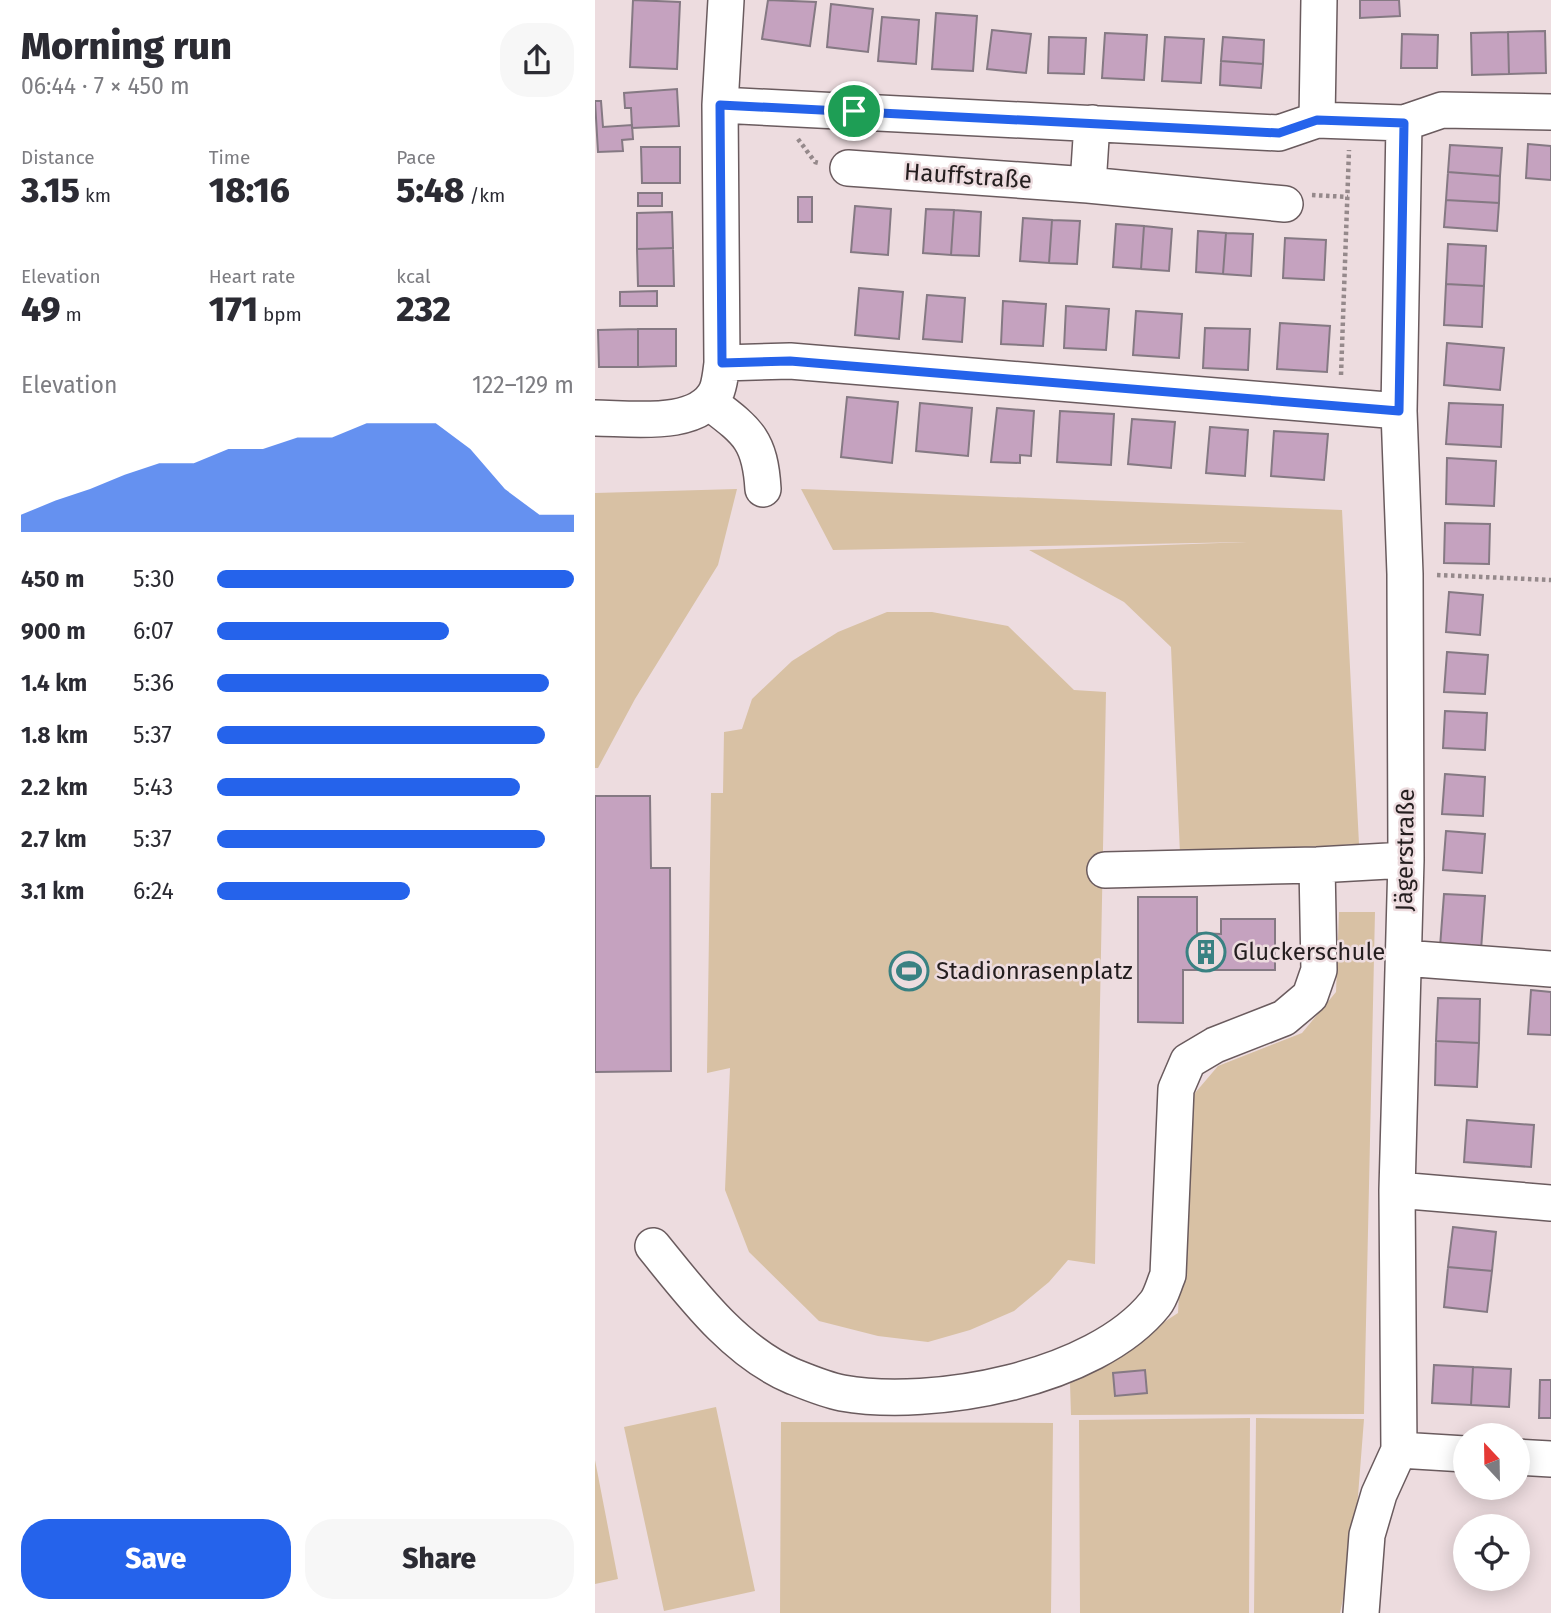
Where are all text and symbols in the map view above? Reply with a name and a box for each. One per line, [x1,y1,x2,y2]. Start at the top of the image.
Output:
text: Morning run [21,23,232,69]
button: share [500,23,574,97]
text: 06:44 · 7 × 450 m [21,72,190,100]
pin [824,81,884,141]
icon: arrive [835,92,873,130]
text: Distance [21,146,95,169]
text: Time [209,146,250,169]
text: Pace [396,146,436,169]
street label: Hauffstraße [903,158,1033,194]
text: 3.15 [21,169,80,211]
text: 18:16 [209,169,290,211]
text: 5:48 [396,169,464,211]
text: km [80,184,111,207]
text: /km [464,184,505,207]
text: Elevation [21,265,101,288]
text: Heart rate [209,265,295,288]
text: kcal [396,265,431,288]
text: 49 [21,288,60,330]
text: 171 [209,288,258,330]
text: 232 [396,288,451,330]
text: m [60,303,82,326]
text: bpm [258,303,302,326]
text: Elevation [21,371,117,399]
text: 122–129 m [472,371,574,399]
text: 450 m [21,565,84,593]
text: 5:30 [133,565,175,593]
text: 900 m [21,617,86,645]
text: 6:07 [133,617,173,645]
text: 1.4 km [21,669,87,697]
text: 5:36 [133,669,174,697]
text: 1.8 km [21,721,88,749]
text: 5:37 [133,721,172,749]
text: 2.2 km [21,773,88,801]
text: 5:43 [133,773,173,801]
street label: Jägerstraße [1390,788,1420,912]
text: 2.7 km [21,825,87,853]
text: 5:37 [133,825,172,853]
text: 3.1 km [21,877,84,905]
text: 6:24 [133,877,174,905]
building icon: Gluckerschule [1185,931,1227,973]
place label: Gluckerschule [1233,938,1385,966]
sports icon: Stadionrasenplatz [888,950,930,992]
place label: Stadionrasenplatz [936,957,1133,985]
north arrow [1453,1423,1529,1500]
map controls [1453,1423,1530,1591]
button: locate [1453,1514,1530,1591]
button: Save [21,1519,291,1599]
button: Share [305,1519,574,1599]

